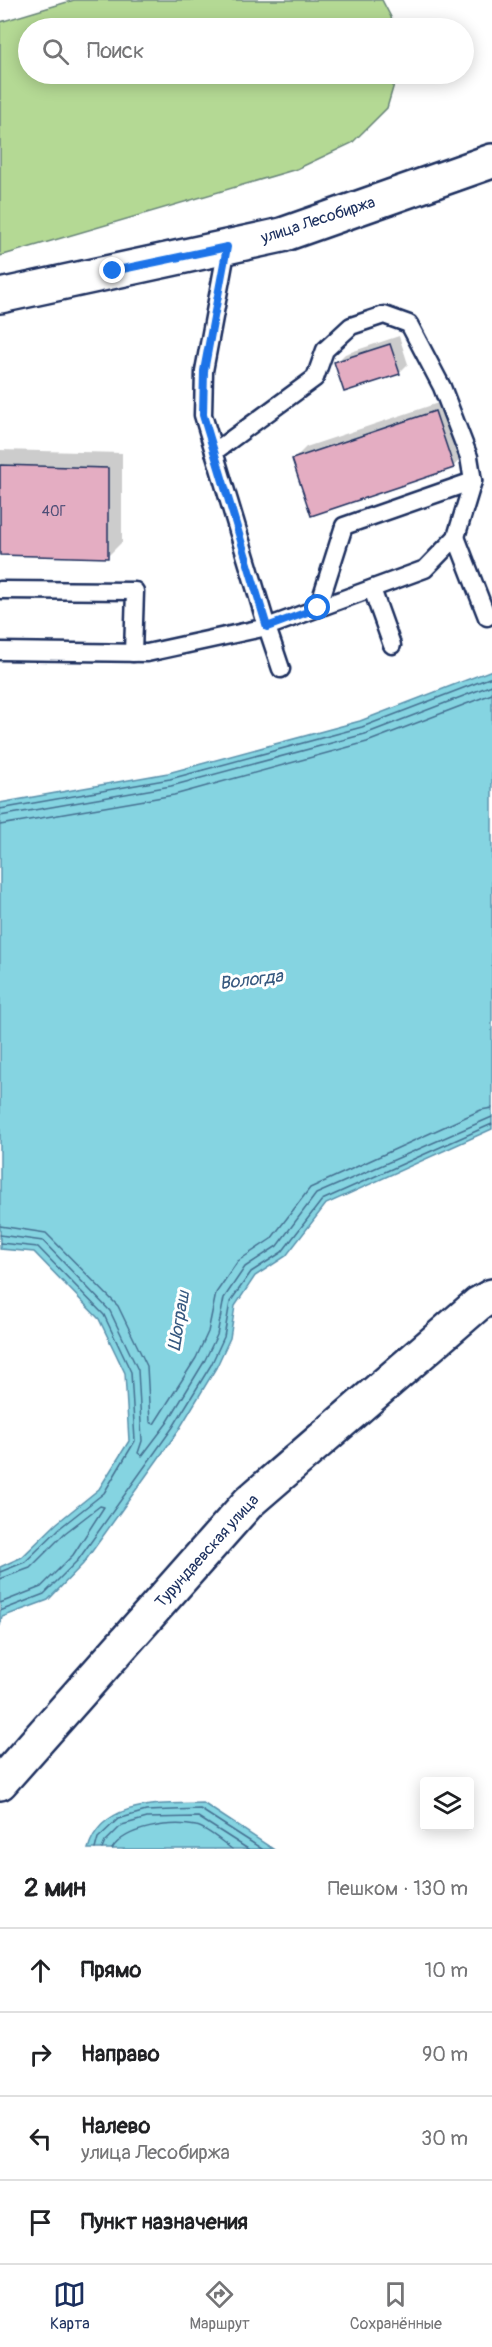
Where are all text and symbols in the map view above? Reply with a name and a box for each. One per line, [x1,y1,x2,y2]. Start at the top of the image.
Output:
search box [18,18,474,84]
icon: search [39,35,72,68]
text: Поиск [87,37,144,65]
street label: улица Лесобиржа [257,192,378,248]
route end [99,257,125,283]
house number: 40Г [42,503,66,520]
route start [304,594,330,620]
water label: Вологда [218,965,286,995]
water label: Шограш [163,1288,195,1352]
street label: Турундаевская улица [151,1490,263,1612]
map controls [420,1777,474,1831]
button: layers [420,1777,474,1831]
text: 2 мин [24,1872,86,1904]
text: Пешком · 130 m [328,1876,468,1901]
icon: ahead [24,1954,57,1987]
text: Прямо [81,1956,141,1984]
text: 10 m [424,1958,468,1983]
icon: right [24,2038,57,2071]
text: Направо [81,2040,160,2068]
text: 90 m [422,2042,468,2067]
text: Налево [81,2112,150,2140]
icon: left [24,2122,57,2155]
text: 30 m [421,2126,468,2151]
text: улица Лесобиржа [81,2140,230,2165]
icon: arrive [24,2206,57,2239]
text: Пункт назначения [81,2208,248,2236]
tab: Карта [50,2278,90,2334]
tab: Маршрут [190,2278,250,2334]
tab: Сохранённые [350,2278,442,2334]

